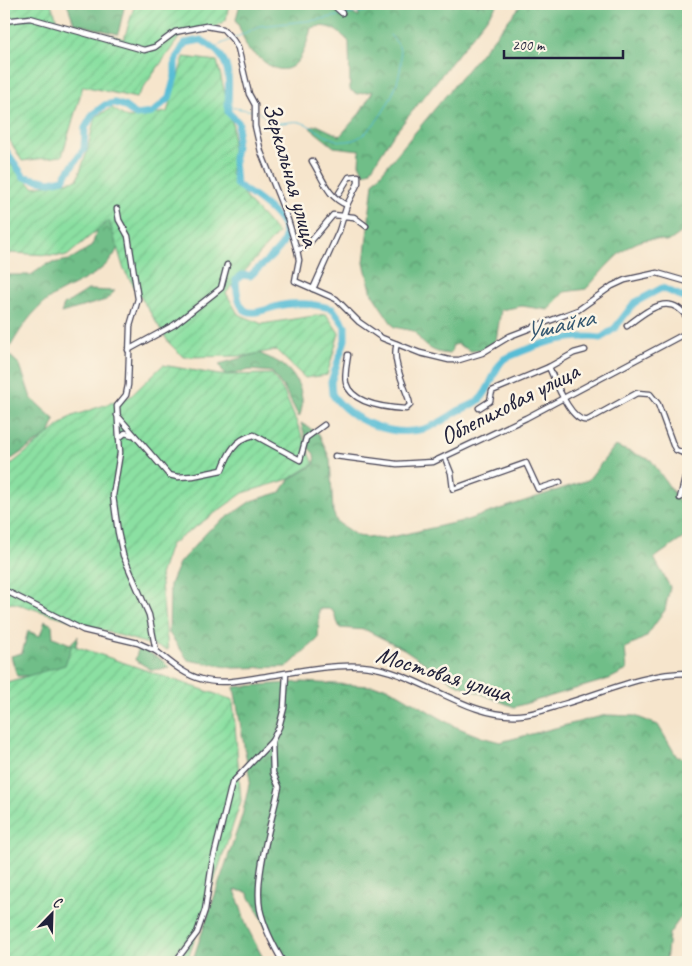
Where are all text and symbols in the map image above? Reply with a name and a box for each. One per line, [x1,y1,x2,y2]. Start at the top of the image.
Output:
scale bar [504,28,623,60]
text: 200 m [512,36,546,55]
street label: Зеркальная улица [255,98,327,252]
water label: Ушайка [521,300,600,348]
street label: Облепиховая улица [435,354,586,453]
street label: Мостовая улица [372,638,517,710]
north arrow [28,888,78,938]
text: С [50,893,65,912]

